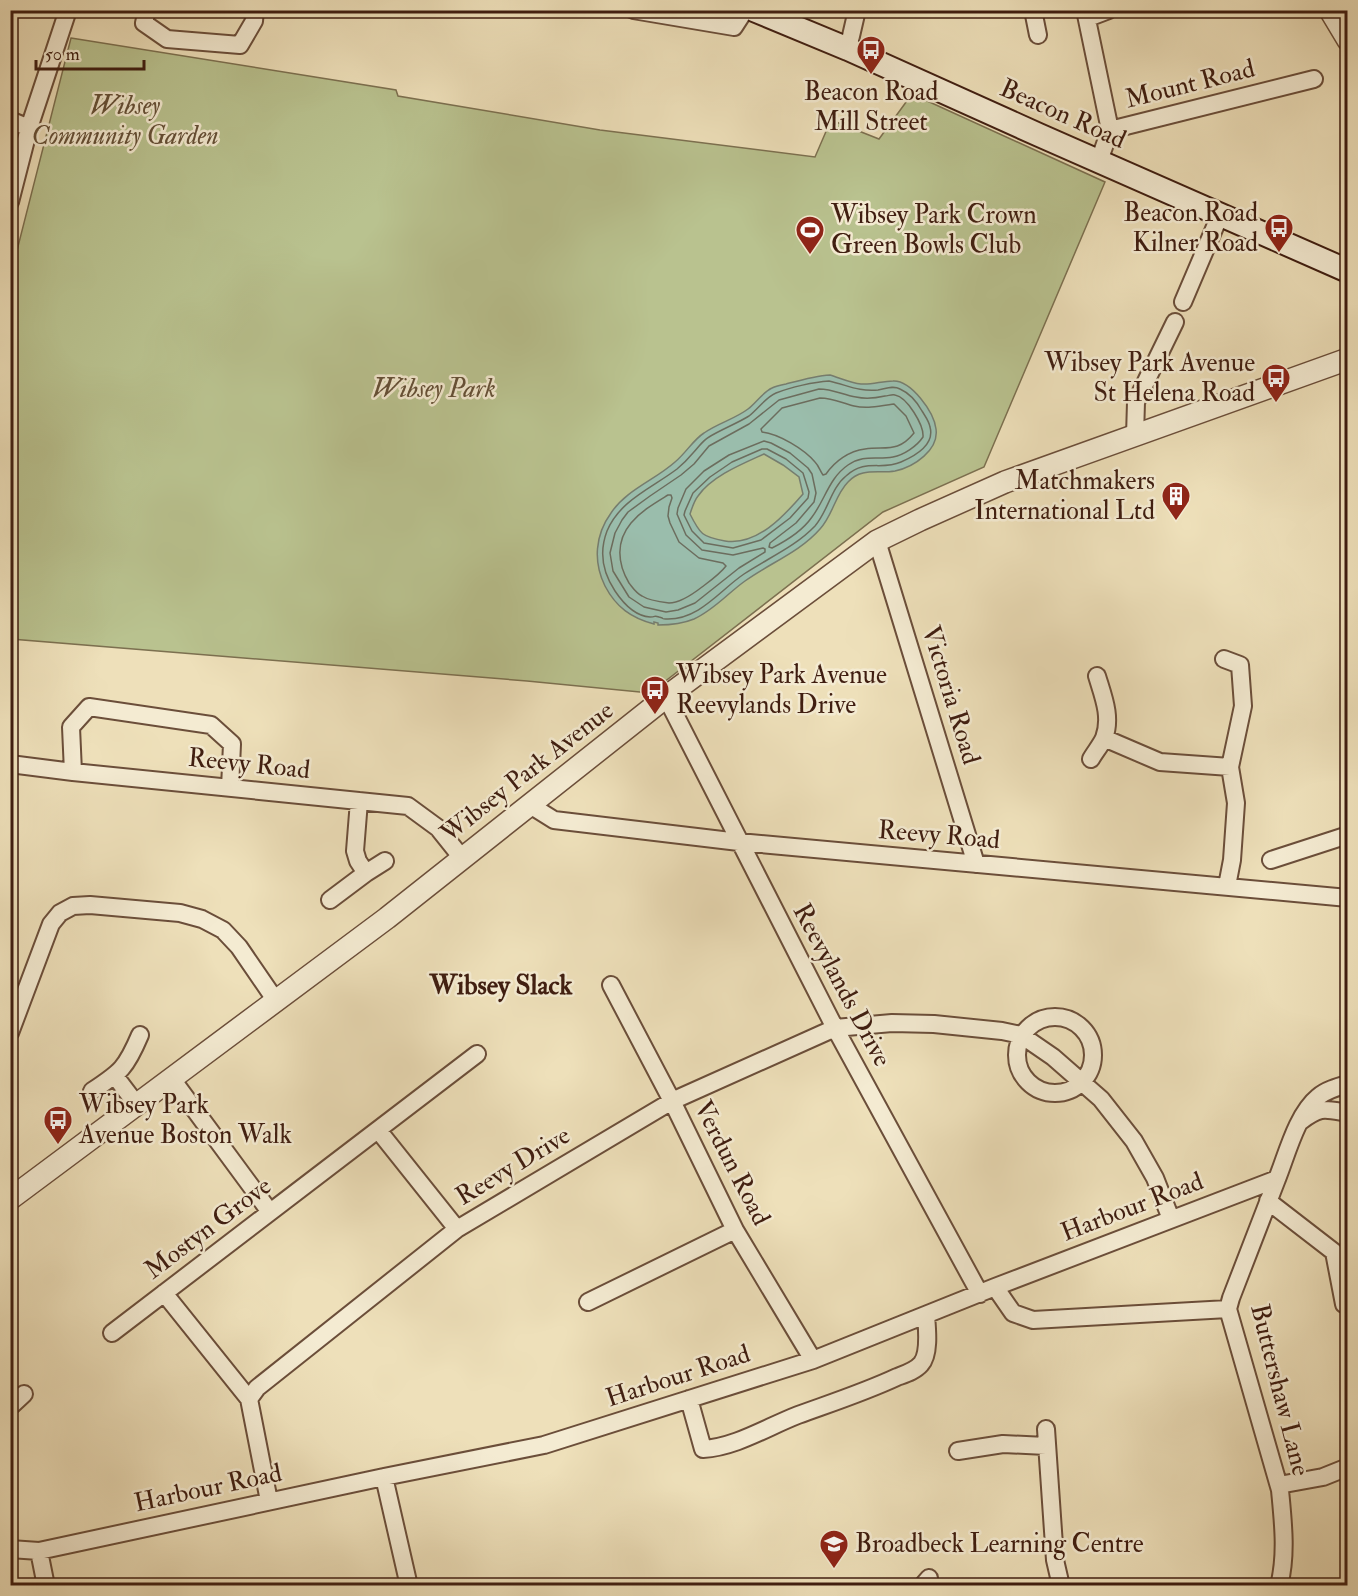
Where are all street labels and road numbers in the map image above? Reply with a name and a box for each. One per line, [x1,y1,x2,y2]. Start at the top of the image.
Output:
street label: Mount Road [1122,52,1258,116]
street label: Beacon Road [995,72,1131,156]
street label: Victoria Road [915,622,987,769]
street label: Wibsey Park Avenue [433,694,620,850]
street label: Reevy Road [186,742,312,786]
street label: Reevy Road [877,814,1002,856]
street label: Reevylands Drive [786,898,898,1072]
street label: Verdun Road [687,1095,777,1231]
street label: Reevy Drive [450,1119,576,1213]
street label: Harbour Road [1056,1165,1208,1249]
street label: Mostyn Grove [138,1170,278,1286]
street label: Buttershaw Lane [1243,1301,1317,1479]
street label: Harbour Road [602,1338,754,1414]
street label: Harbour Road [131,1457,285,1519]

